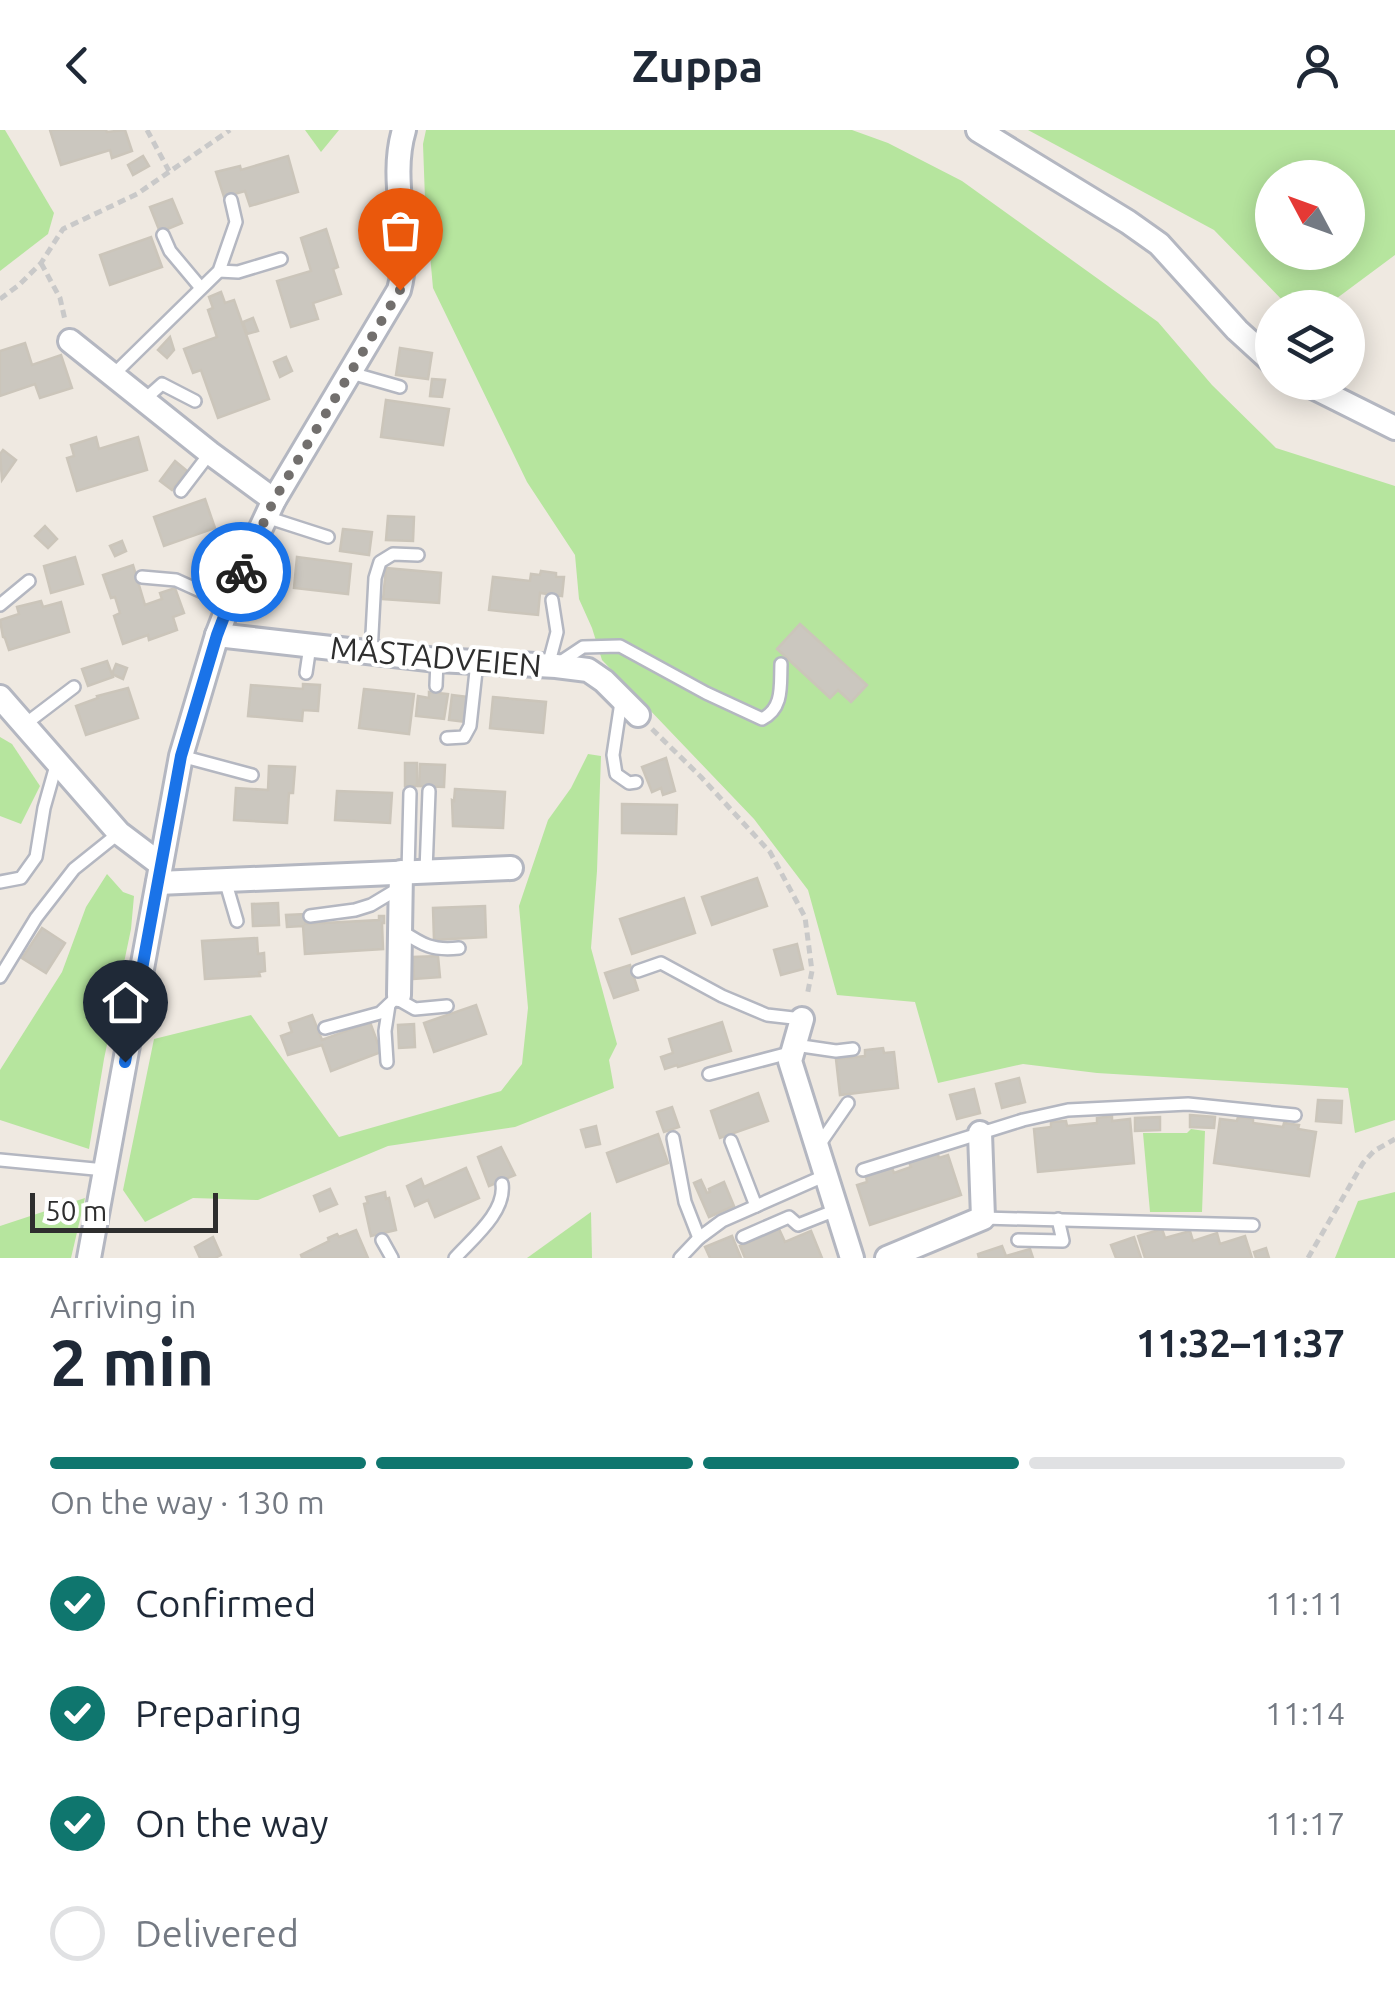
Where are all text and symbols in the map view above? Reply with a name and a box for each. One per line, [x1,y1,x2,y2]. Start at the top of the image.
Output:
icon: back [50,38,105,93]
icon: person [1290,38,1345,93]
text: Zuppa [632,40,763,91]
north arrow [1255,160,1365,270]
map controls [1255,160,1365,400]
pin [358,188,443,291]
icon: bag [373,203,428,258]
button: layers [1255,290,1365,400]
courier [191,522,291,622]
icon: bike [214,545,269,600]
street label: MÅSTADVEIEN [329,629,543,683]
pin [83,960,168,1063]
icon: home [98,975,153,1030]
scale bar [30,1188,218,1232]
text: 50 m [45,1195,107,1226]
text: Arriving in [50,1288,196,1324]
text: 11:32–11:37 [1136,1322,1345,1364]
text: 2 min [50,1325,214,1398]
text: On the way · 130 m [50,1484,325,1520]
icon: check [50,1576,105,1631]
text: Confirmed [135,1582,316,1624]
text: 11:11 [1265,1585,1345,1621]
icon: check [50,1686,105,1741]
text: Preparing [135,1692,302,1734]
text: 11:14 [1265,1695,1345,1731]
icon: check [50,1796,105,1851]
text: On the way [135,1802,328,1844]
text: 11:17 [1265,1805,1345,1841]
text: Delivered [135,1912,299,1954]

